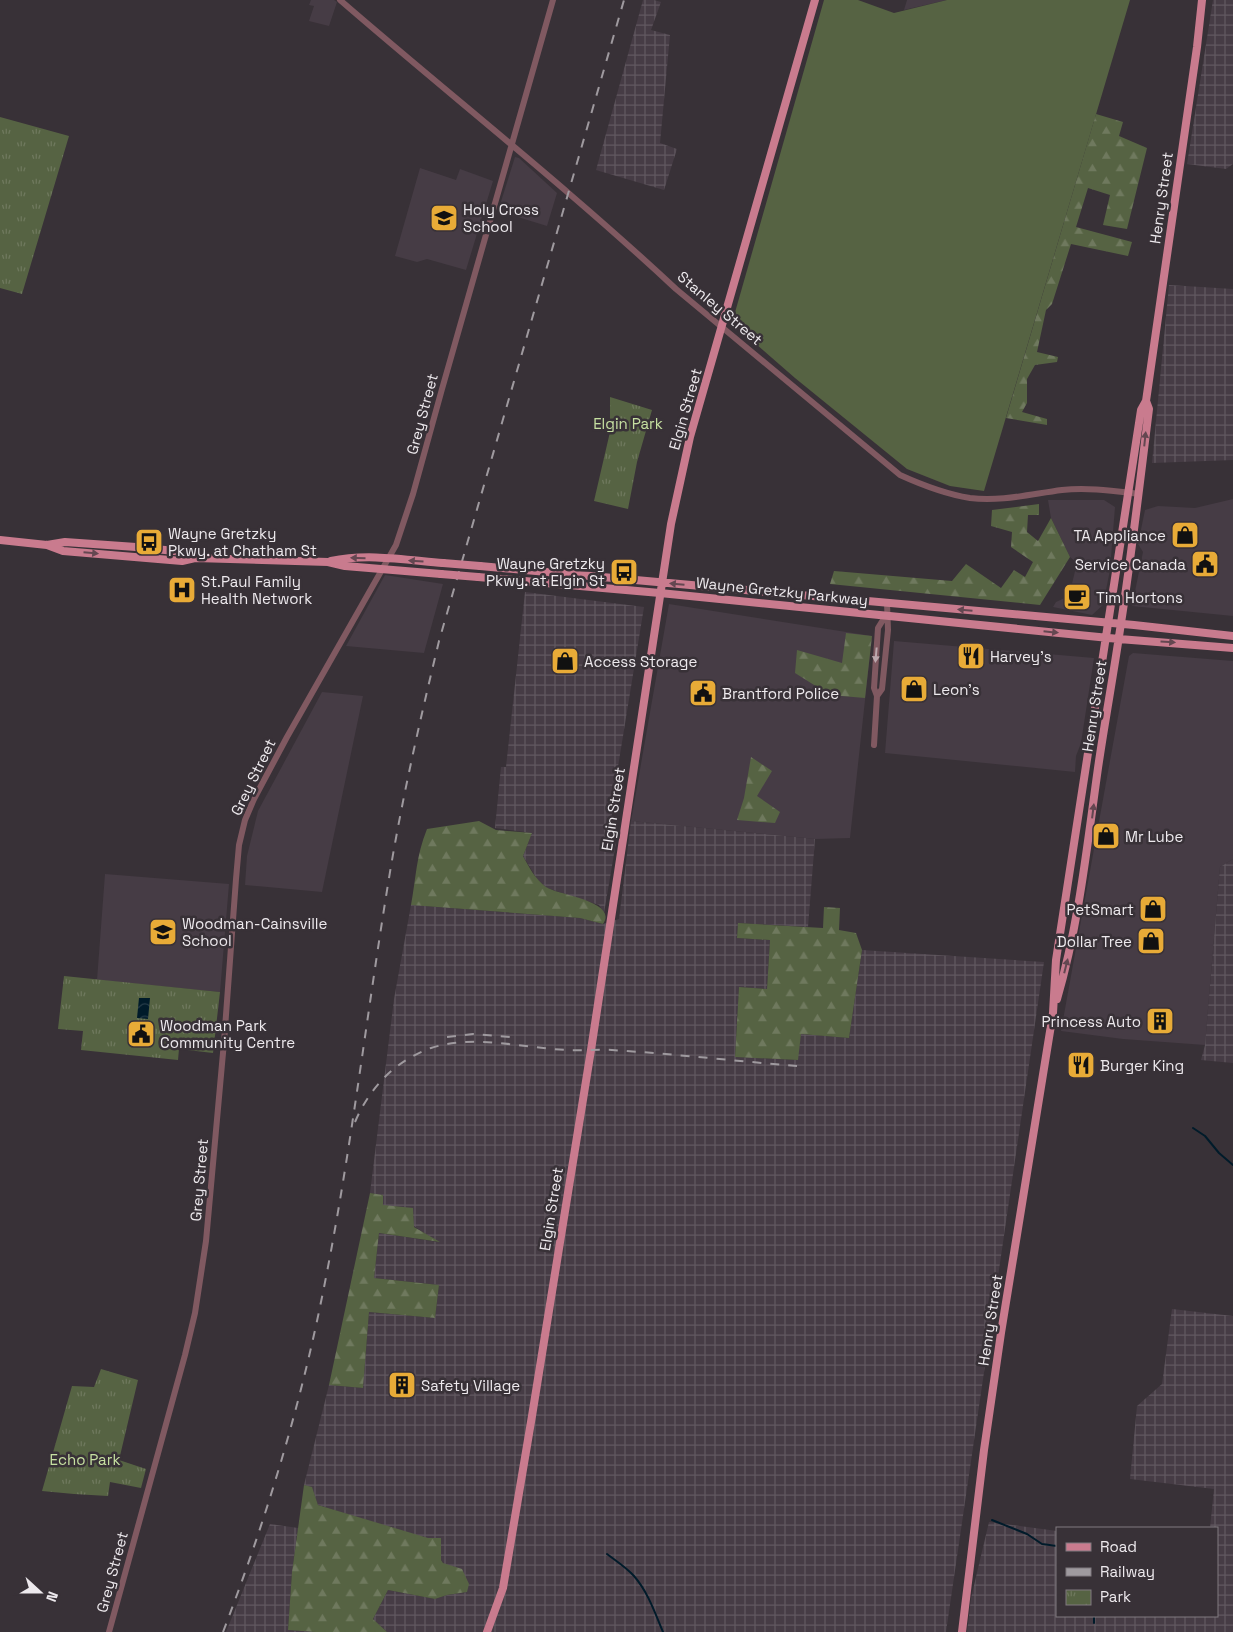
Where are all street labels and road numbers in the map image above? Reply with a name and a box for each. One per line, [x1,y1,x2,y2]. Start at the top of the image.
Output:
street label: Henry Street [1145,151,1177,245]
street label: Stanley Street [674,267,767,349]
street label: Elgin Street [664,366,706,452]
street label: Grey Street [402,371,442,457]
street label: Wayne Gretzky Parkway [695,573,869,609]
street label: Henry Street [1077,659,1111,753]
street label: Grey Street [226,735,280,818]
street label: Elgin Street [597,766,629,852]
street label: Grey Street [186,1138,212,1222]
street label: Elgin Street [535,1166,567,1252]
street label: Henry Street [973,1273,1007,1367]
street label: Grey Street [92,1529,132,1615]

